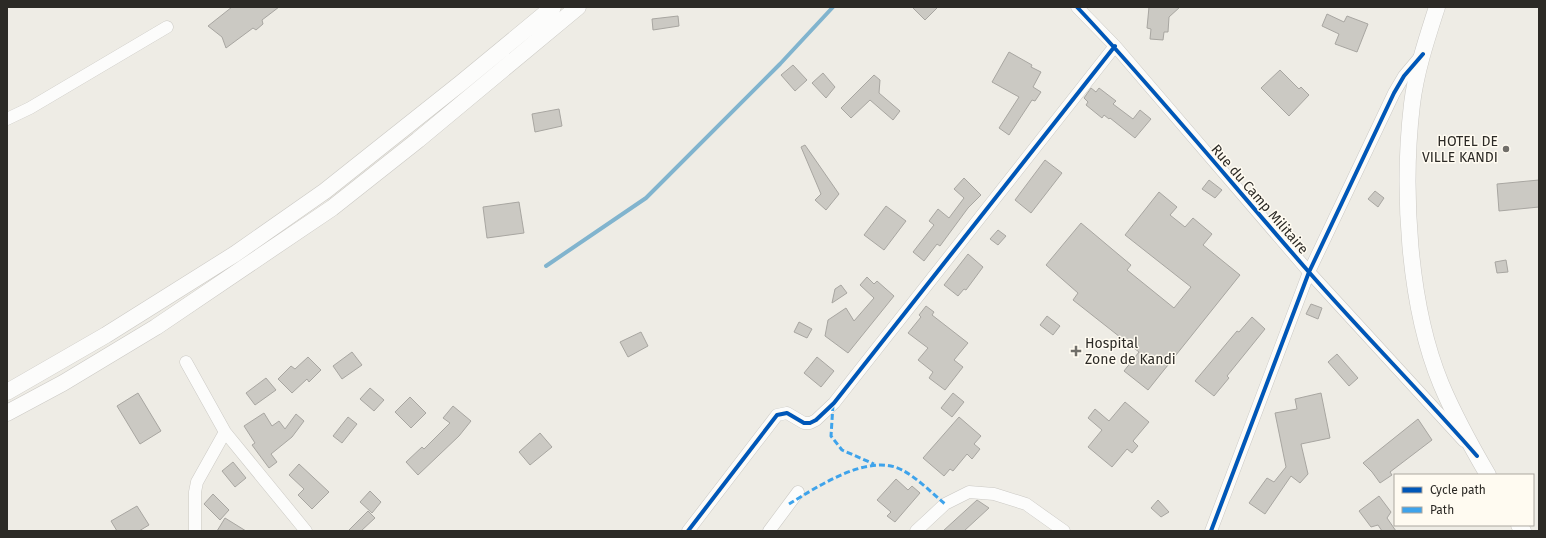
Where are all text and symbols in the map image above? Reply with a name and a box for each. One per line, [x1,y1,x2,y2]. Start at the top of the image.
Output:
place label: HOTEL DE VILLE KANDI [1422,133,1498,166]
street label: Rue du Camp Militaire [1207,141,1312,258]
marker: HOTEL DE VILLE KANDI [1501,144,1511,154]
place label: Hospital Zone de Kandi [1085,335,1176,368]
marker: Hospital Zone de Kandi [1070,345,1082,357]
legend [1394,474,1534,526]
text: Cycle path [1430,483,1486,497]
text: Path [1430,503,1454,517]

